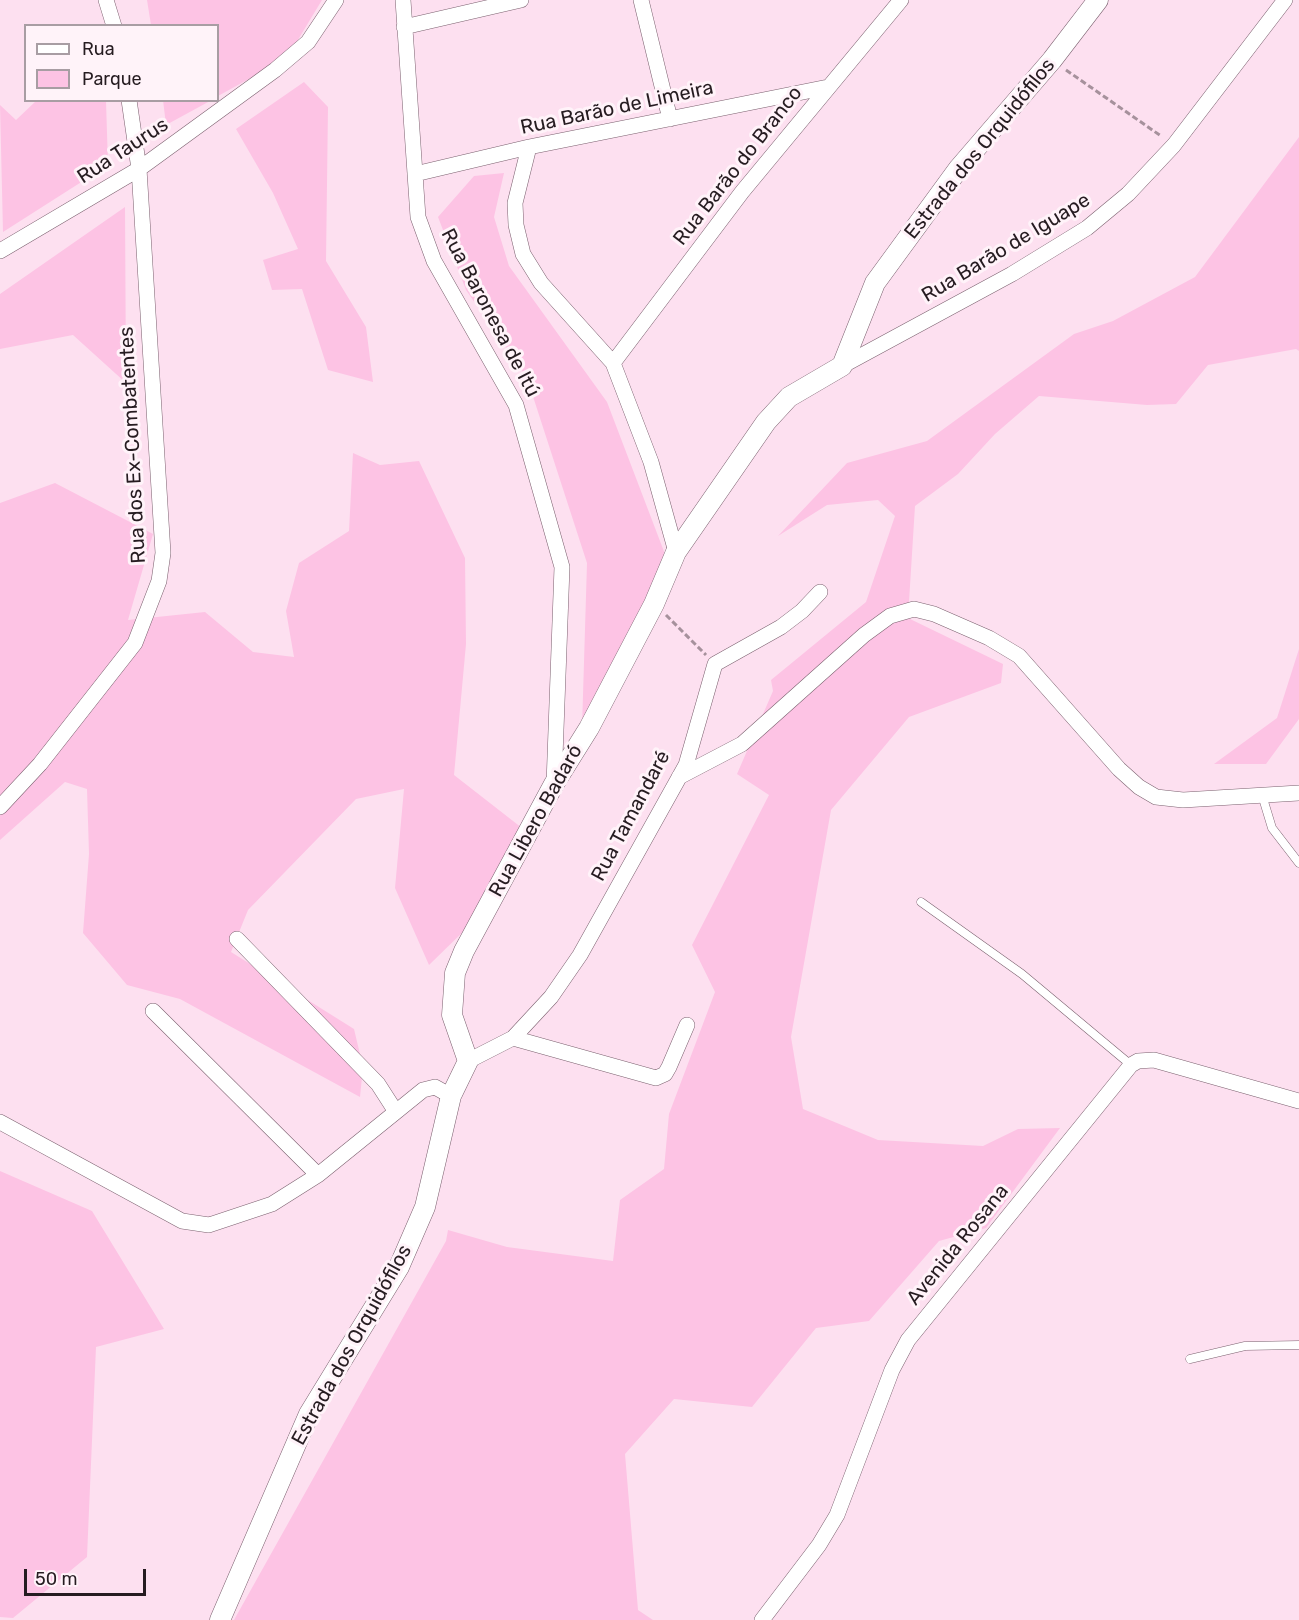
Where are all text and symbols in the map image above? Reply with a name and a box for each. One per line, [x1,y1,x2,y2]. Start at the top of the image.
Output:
legend [24,24,219,102]
text: Rua [82,38,115,60]
street label: Estrada dos Orquidófilos [900,54,1060,244]
text: Parque [82,68,142,90]
street label: Rua Barão de Limeira [518,76,716,140]
street label: Rua Barão do Branco [668,82,808,250]
street label: Rua Taurus [73,113,173,189]
street label: Rua Barão de Iguape [918,188,1094,308]
street label: Rua Baronesa de Itú [435,225,545,401]
street label: Rua dos Ex-Combatentes [115,326,151,564]
street label: Rua Libero Badaró [484,741,588,901]
street label: Rua Tamandaré [587,747,675,885]
street label: Avenida Rosana [902,1180,1014,1310]
street label: Estrada dos Orquidófilos [287,1241,417,1449]
scale bar [27,1557,148,1595]
text: 50 m [35,1568,78,1590]

